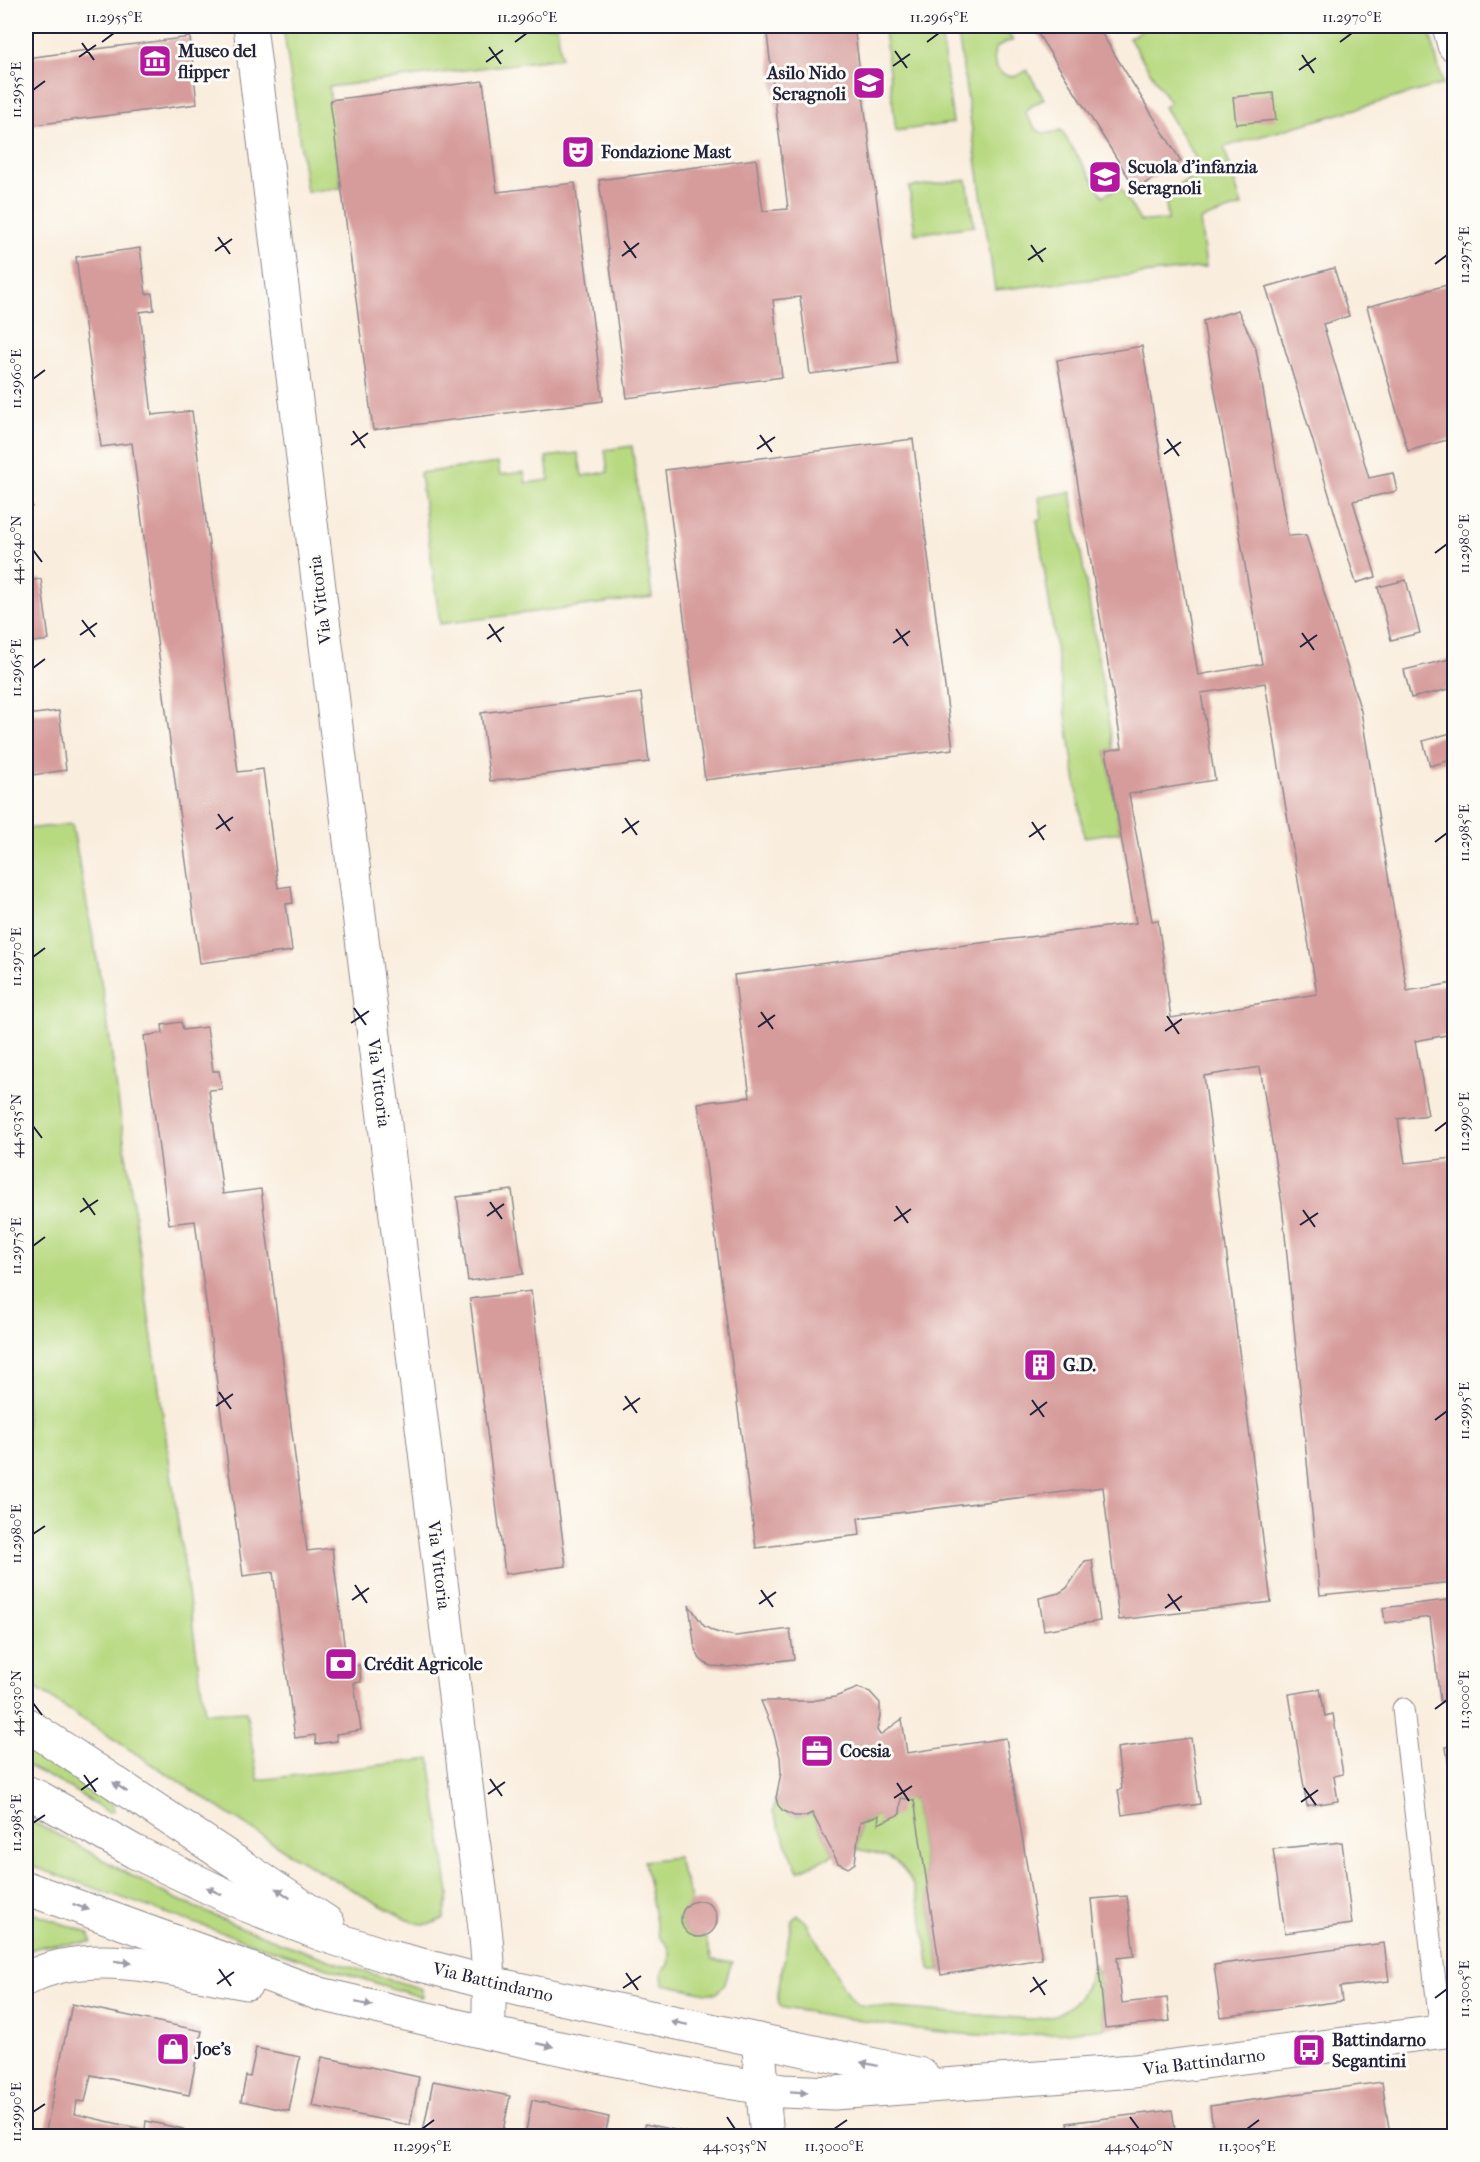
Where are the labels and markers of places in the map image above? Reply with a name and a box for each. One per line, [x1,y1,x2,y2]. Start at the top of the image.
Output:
place label: Museo del flipper [177,41,258,83]
museum icon: Museo del flipper [137,43,173,79]
place label: Asilo Nido Seragnoli [766,63,847,105]
school or university icon: Asilo Nido Seragnoli [851,65,887,101]
theatre icon: Fondazione Mast [560,134,596,170]
place label: Fondazione Mast [600,142,732,163]
place label: Scuola d'infanzia Seragnoli [1128,157,1258,199]
school or university icon: Scuola d'infanzia Seragnoli [1087,159,1123,195]
building icon: G.D. [1022,1347,1058,1383]
place label: G.D. [1063,1355,1096,1376]
bank icon: Crédit Agricole [323,1646,359,1682]
place label: Crédit Agricole [364,1654,483,1675]
office icon: Coesia [799,1733,835,1769]
place label: Coesia [840,1741,891,1762]
place label: Battindarno Segantini [1332,2030,1426,2072]
shop icon: Joe's [155,2031,191,2067]
bus stop icon: Battindarno Segantini [1291,2032,1327,2068]
place label: Joe's [194,2039,231,2060]

